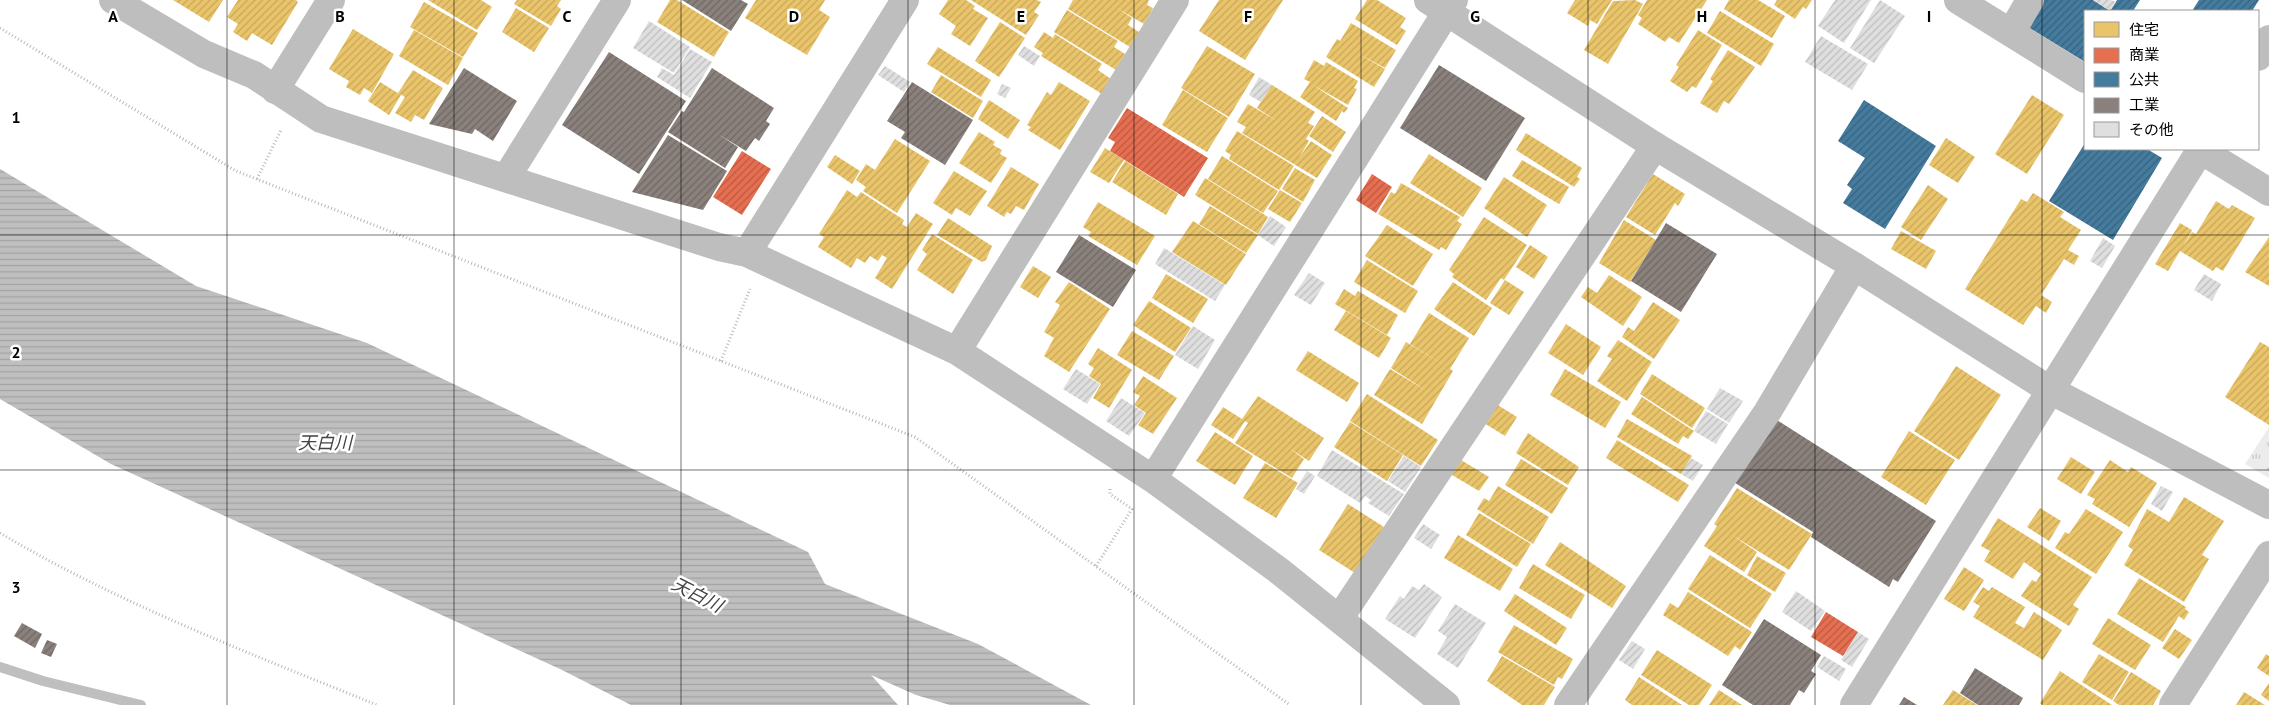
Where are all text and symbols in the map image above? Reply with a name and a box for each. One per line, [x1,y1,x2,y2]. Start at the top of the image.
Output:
text: A [108,6,118,26]
text: B [335,6,345,26]
text: C [563,6,572,26]
text: D [789,6,799,26]
text: E [1017,6,1025,26]
text: F [1244,6,1252,26]
text: G [1470,6,1480,26]
text: H [1697,6,1707,26]
text: I [1927,6,1931,26]
legend [2084,10,2259,150]
text: 住宅 [2129,20,2159,39]
text: 商業 [2129,45,2159,64]
text: 公共 [2129,70,2159,89]
text: 工業 [2129,95,2159,114]
text: 1 [11,107,21,127]
text: その他 [2129,120,2174,139]
text: 2 [11,342,21,362]
water label: 天白川 [298,431,354,454]
water label: 天白川 [668,572,728,618]
text: 3 [11,577,21,597]

